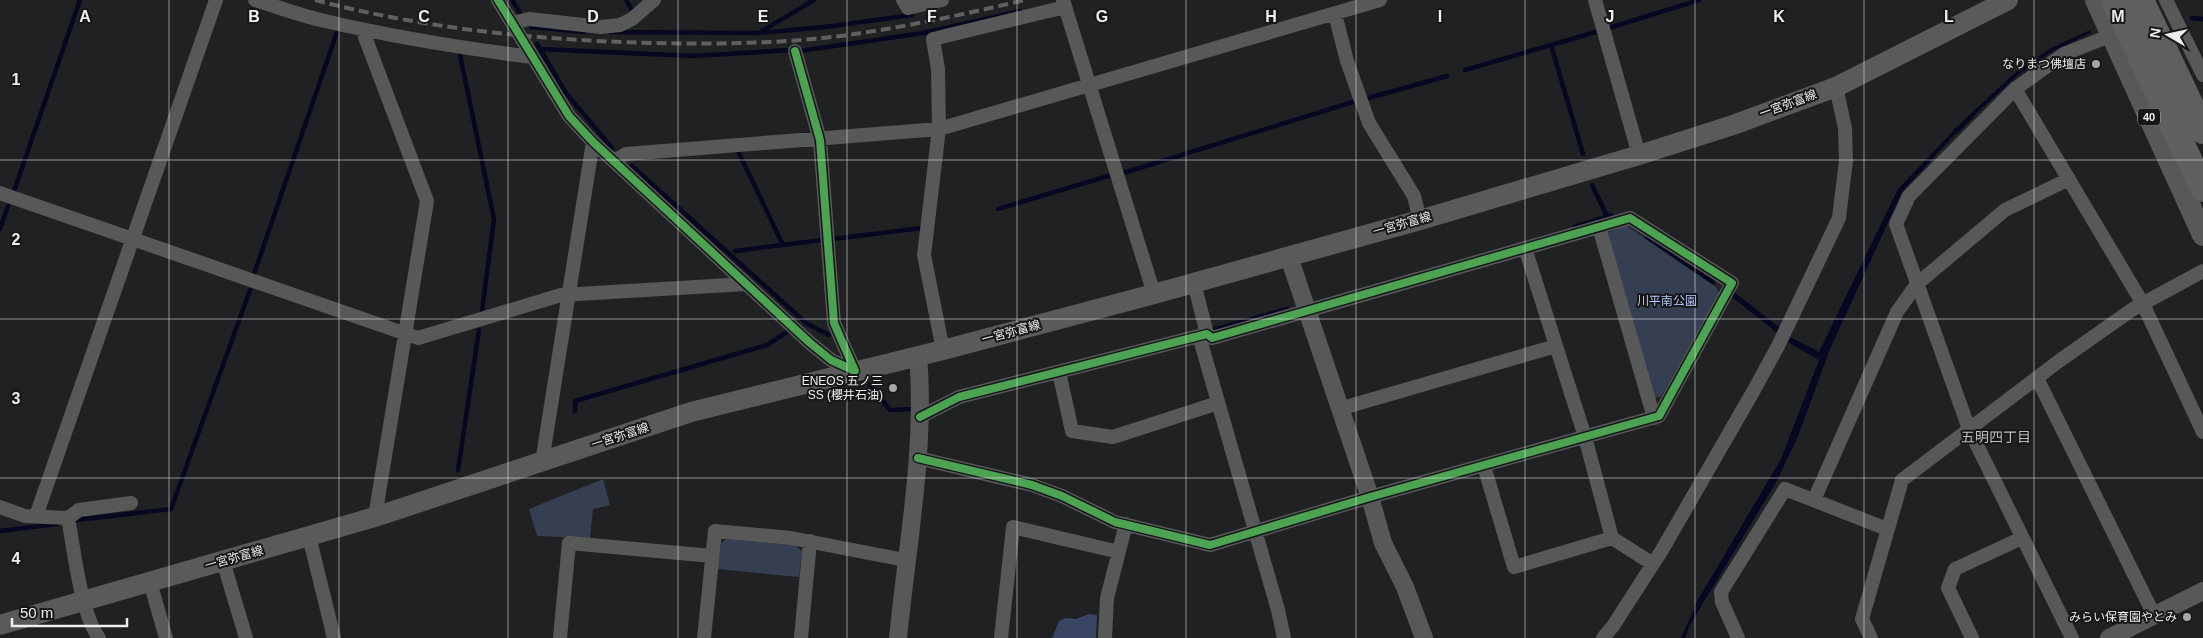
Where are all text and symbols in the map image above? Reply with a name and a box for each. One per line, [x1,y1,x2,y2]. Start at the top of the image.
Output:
text: A [79,8,91,25]
text: B [248,8,260,25]
text: C [418,8,430,25]
text: D [587,8,599,25]
text: E [758,8,769,25]
text: F [927,8,937,25]
text: G [1096,8,1108,25]
text: H [1265,8,1277,25]
text: I [1438,8,1442,25]
text: J [1606,8,1614,25]
text: K [1773,8,1785,25]
text: L [1944,8,1954,25]
text: M [2111,8,2125,25]
north arrow [2143,10,2193,60]
text: N [2146,27,2164,39]
place label: なりまつ佛壇店 [2002,57,2086,71]
marker: なりまつ佛壇店 [2090,58,2102,70]
text: 1 [12,71,21,88]
street label: 一宮弥富線 [1757,87,1819,121]
road number: 40 [2138,108,2160,125]
street label: 一宮弥富線 [1371,209,1433,239]
text: 2 [12,231,21,248]
park label: 川平南公園 [1637,294,1697,308]
street label: 一宮弥富線 [980,317,1042,347]
place label: ENEOS 五ノ三 SS (櫻井石油) [802,374,883,402]
marker: ENEOS 五ノ三 SS (櫻井石油) [887,382,899,394]
text: 3 [12,390,21,407]
street label: 一宮弥富線 [589,420,651,452]
district label: 五明四丁目 [1961,429,2031,445]
street label: 一宮弥富線 [203,543,265,573]
text: 4 [12,550,21,567]
scale bar [12,596,128,628]
text: 50 m [20,604,53,621]
place label: みらい保育園やとみ [2069,610,2177,624]
marker: みらい保育園やとみ [2181,611,2193,623]

